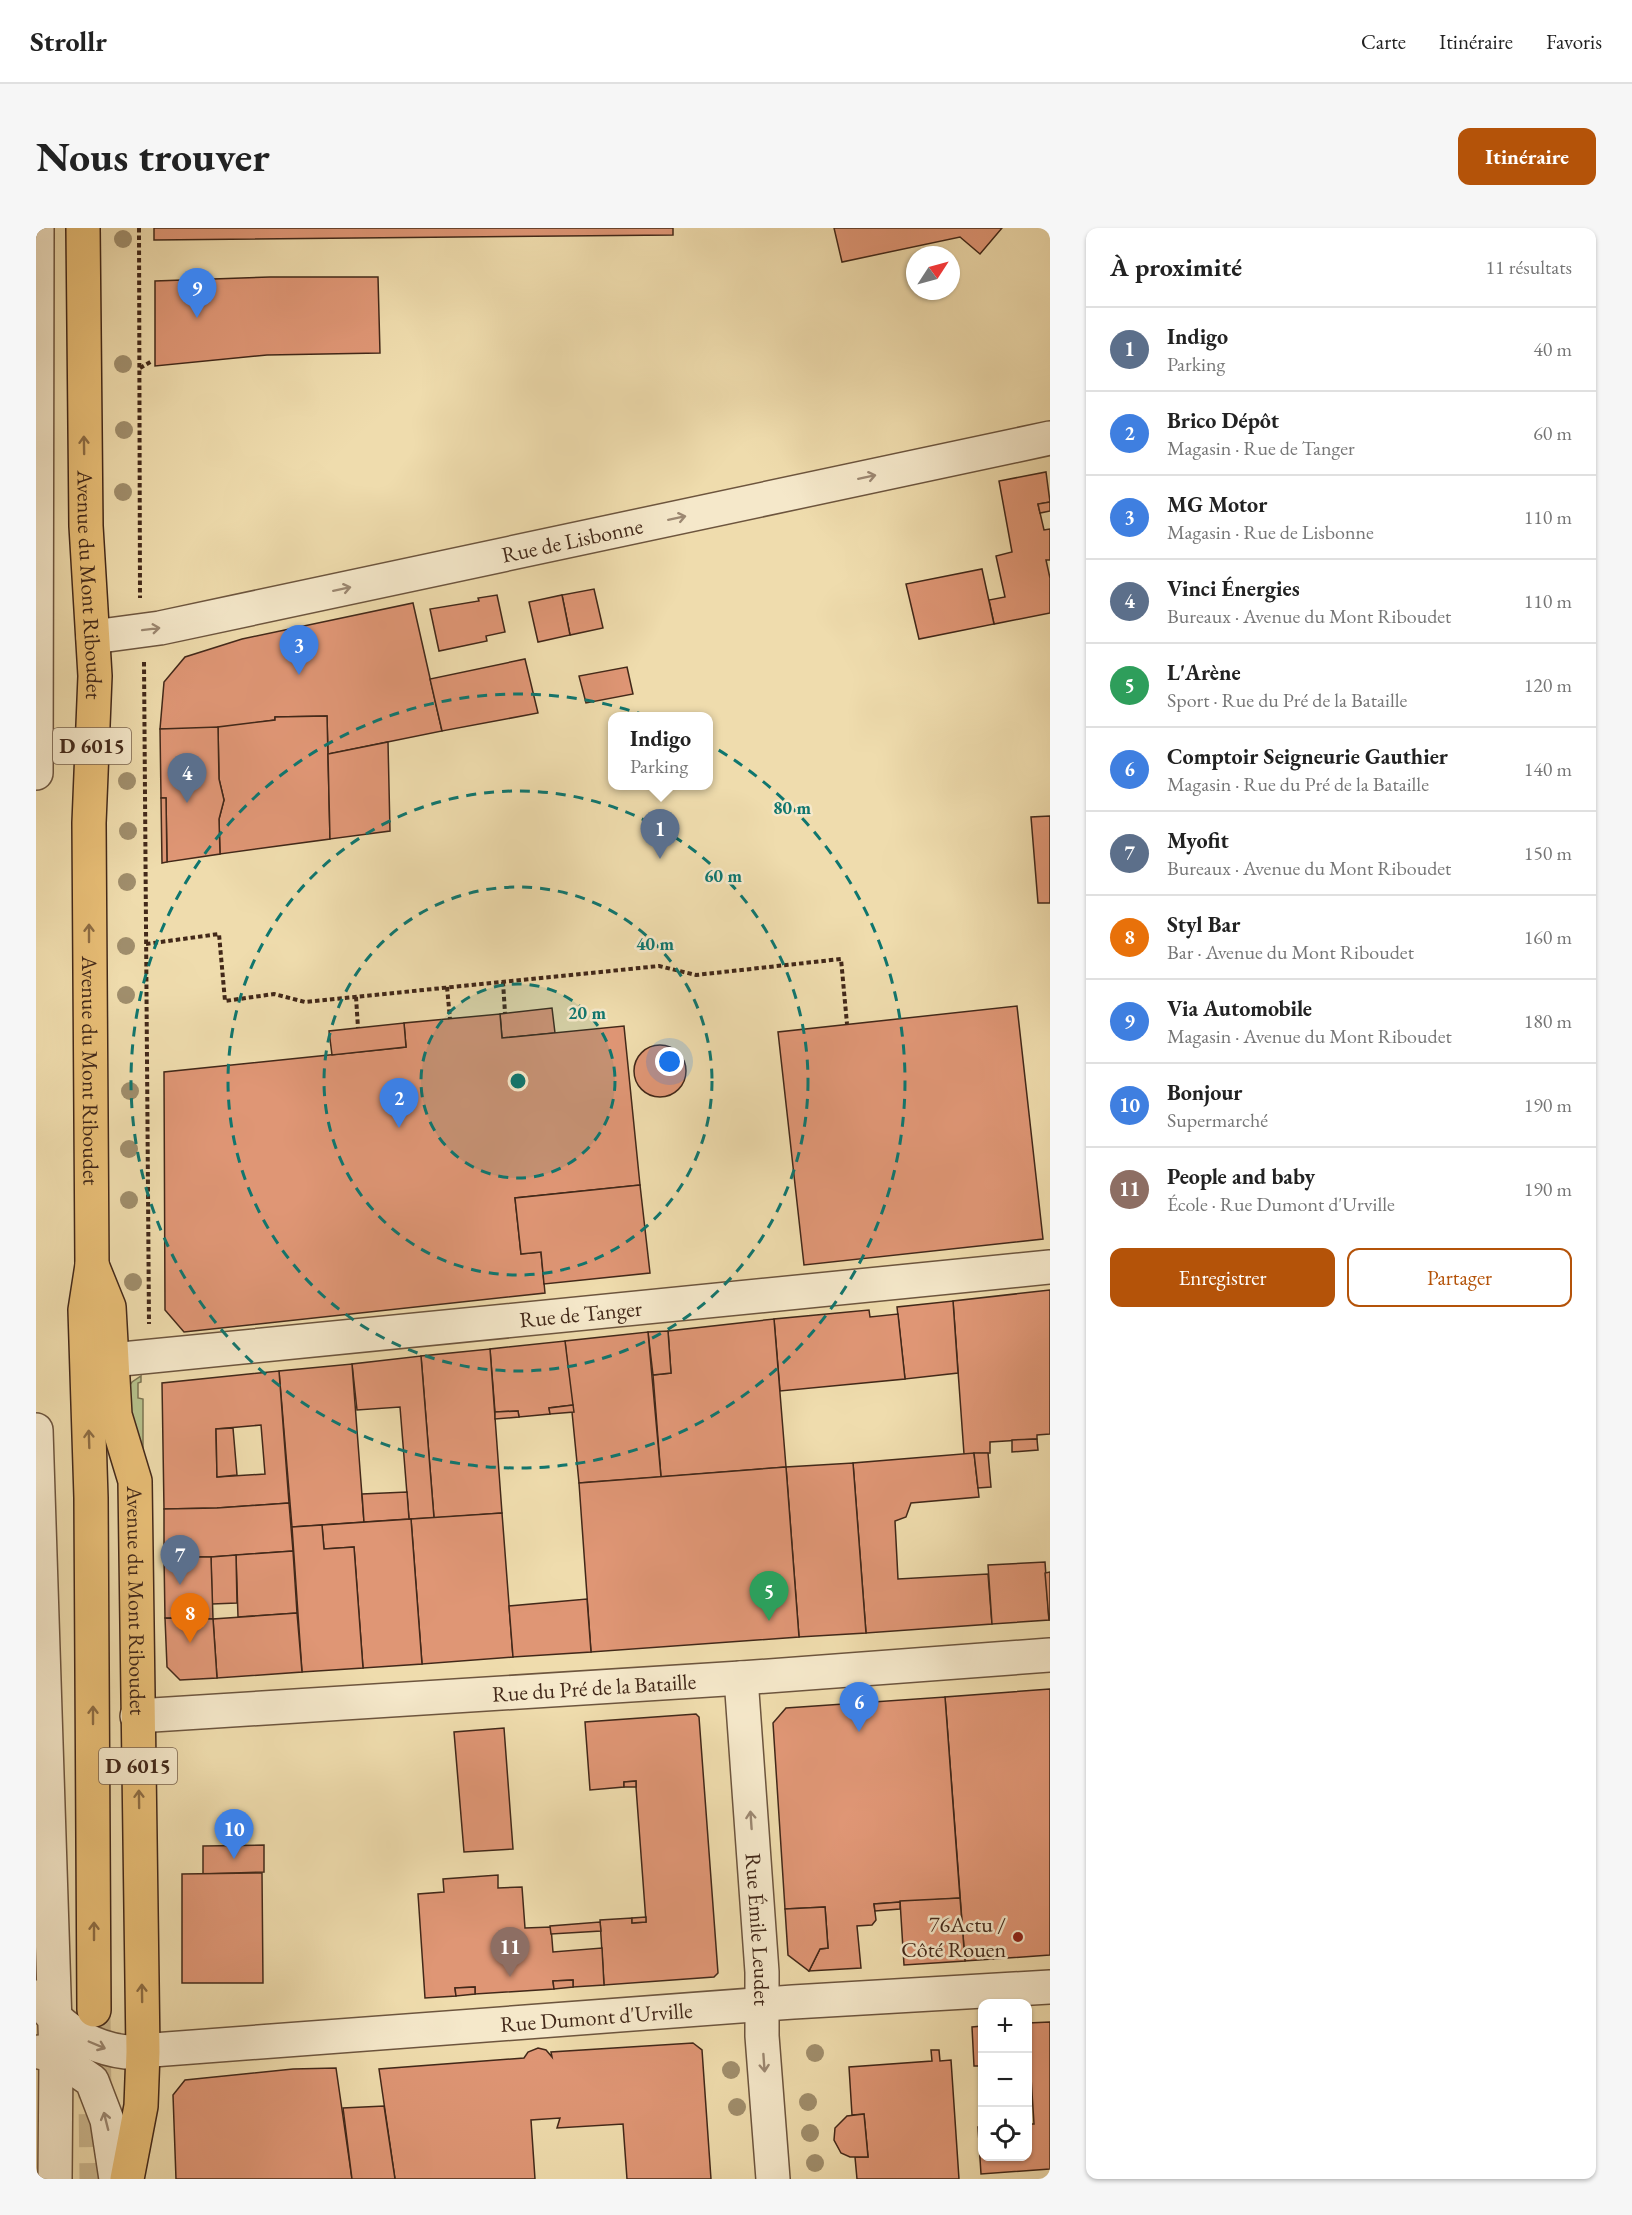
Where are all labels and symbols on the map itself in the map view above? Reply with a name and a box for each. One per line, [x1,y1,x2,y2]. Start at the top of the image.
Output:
north arrow [906,246,960,300]
pin: 9 [178,268,216,318]
one-way arrow [78,435,90,455]
street label: Avenue du Mont Riboudet [70,469,109,700]
one-way arrow [857,471,876,483]
street label: Rue de Lisbonne [499,511,646,570]
one-way arrow [666,512,686,523]
one-way arrow [332,583,351,595]
one-way arrow [141,623,161,634]
pin: 3 [280,626,318,675]
road number: D 6015 [53,728,131,764]
pin: 4 [168,754,206,803]
text: 80 m [773,796,811,819]
pin: 1 [640,810,680,859]
text: 60 m [704,864,742,887]
one-way arrow [83,924,95,944]
text: 40 m [636,932,674,955]
street label: Avenue du Mont Riboudet [75,955,105,1186]
text: 20 m [568,1001,606,1024]
your location [655,1047,684,1076]
centre of rings [508,1071,528,1091]
pin: 2 [380,1078,418,1128]
street label: Rue de Tanger [518,1293,644,1335]
one-way arrow [84,1430,95,1450]
street label: Avenue du Mont Riboudet [120,1485,152,1716]
pin: 7 [160,1536,200,1585]
pin: 5 [750,1572,788,1621]
pin: 8 [170,1594,210,1643]
street label: Rue du Pré de la Bataille [491,1667,698,1709]
pin: 6 [840,1682,878,1732]
one-way arrow [87,1705,99,1725]
road number: D 6015 [99,1748,177,1784]
one-way arrow [133,1789,144,1809]
pin: 10 [214,1810,254,1859]
one-way arrow [745,1811,756,1831]
street label: Rue Émile Leudet [739,1852,776,2006]
place label: 76Actu / Côté Rouen [901,1910,1006,1964]
one-way arrow [88,1921,100,1941]
pin: 11 [490,1928,530,1977]
marker: 76Actu / Côté Rouen [1011,1930,1025,1944]
one-way arrow [136,1984,148,2004]
street label: Rue Dumont d'Urville [499,1996,694,2039]
one-way arrow [88,2040,106,2051]
one-way arrow [759,2052,770,2072]
one-way arrow [100,2112,112,2131]

